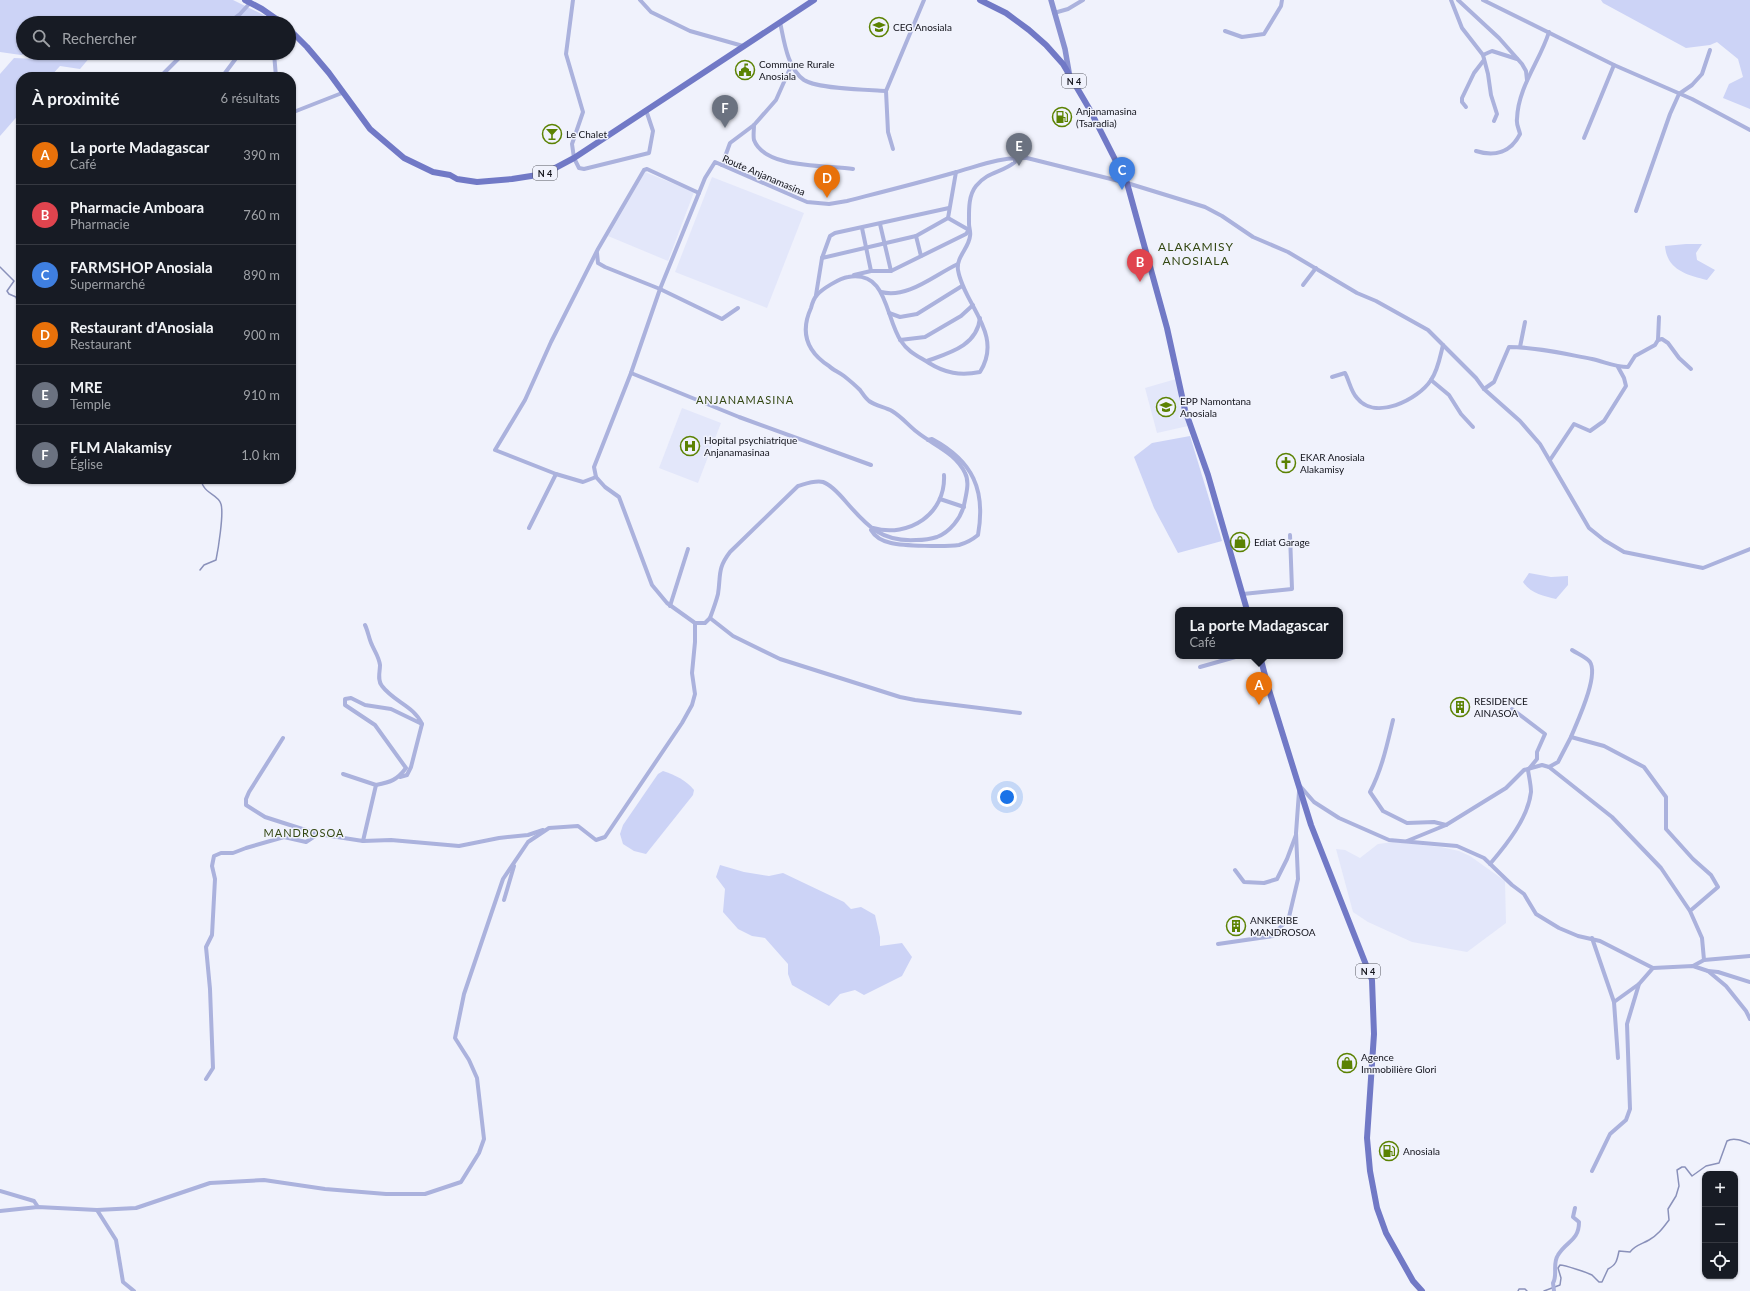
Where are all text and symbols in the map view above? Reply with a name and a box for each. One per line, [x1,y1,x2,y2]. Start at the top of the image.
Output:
search box [16,16,296,60]
school or university icon: CEG Anosiala [868,16,890,38]
place label: CEG Anosiala [893,21,952,33]
icon: search [30,27,52,49]
text: Rechercher [62,29,136,47]
place label: Commune Rurale Anosiala [759,58,835,82]
public building icon: Commune Rurale Anosiala [734,59,756,81]
road number: N 4 [1062,74,1086,88]
text: À proximité [32,88,120,109]
text: 6 résultats [221,90,280,106]
pin: F [712,95,738,128]
place label: Anjanamasina (Tsaradia) [1076,105,1137,129]
fuel station icon: Anjanamasina (Tsaradia) [1051,106,1073,128]
bar icon: Le Chalet [541,123,563,145]
place label: Le Chalet [566,128,607,140]
pin: E [1006,133,1032,166]
text: La porte Madagascar [70,138,209,156]
text: A [40,147,50,163]
text: 390 m [243,147,280,163]
street label: Route Anjanamasina [721,152,807,198]
text: Café [70,156,96,172]
pin: C [1109,157,1135,190]
pin: D [814,165,840,198]
road number: N 4 [533,166,557,180]
text: Pharmacie Amboara [70,198,204,216]
text: B [41,207,49,223]
text: 760 m [243,207,280,223]
text: Pharmacie [70,216,130,232]
district label: ALAKAMISY ANOSIALA [1158,239,1234,268]
pin: B [1127,249,1153,282]
text: FARMSHOP Anosiala [70,258,213,276]
text: C [41,267,49,283]
text: 890 m [243,267,280,283]
text: Supermarché [70,276,145,292]
text: Restaurant d'Anosiala [70,318,214,336]
text: D [40,327,50,343]
text: 900 m [243,327,280,343]
text: Restaurant [70,336,132,352]
text: MRE [70,378,102,396]
text: E [41,387,49,403]
text: 910 m [243,387,280,403]
district label: ANJANAMASINA [696,393,794,406]
place label: EPP Namontana Anosiala [1180,395,1251,419]
text: Temple [70,396,111,412]
school or university icon: EPP Namontana Anosiala [1155,396,1177,418]
place label: Hopital psychiatrique Anjanamasinaa [704,434,797,458]
hospital icon: Hopital psychiatrique Anjanamasinaa [679,435,701,457]
text: FLM Alakamisy [70,438,172,456]
text: F [41,447,49,463]
text: 1.0 km [241,447,280,463]
place label: EKAR Anosiala Alakamisy [1300,451,1365,475]
church icon: EKAR Anosiala Alakamisy [1275,452,1297,474]
text: Église [70,456,103,472]
shop icon: Ediat Garage [1229,531,1251,553]
place label: Ediat Garage [1254,536,1310,548]
popup [1175,607,1343,659]
text: La porte Madagascar [1189,616,1329,634]
text: Café [1189,634,1216,650]
pin: A [1246,672,1272,705]
place label: RESIDENCE AINASOA [1474,695,1528,719]
building icon: RESIDENCE AINASOA [1449,696,1471,718]
your location [997,787,1017,807]
district label: MANDROSOA [263,826,345,839]
place label: ANKERIBE MANDROSOA [1250,914,1316,938]
building icon: ANKERIBE MANDROSOA [1225,915,1247,937]
road number: N 4 [1356,964,1380,978]
place label: Agence Immobilière Glori [1361,1051,1437,1075]
shop icon: Agence Immobilière Glori [1336,1052,1358,1074]
fuel station icon: Anosiala [1378,1140,1400,1162]
place label: Anosiala [1403,1145,1440,1157]
map controls [1702,1171,1738,1279]
button: + [1702,1171,1738,1207]
button: − [1702,1207,1738,1243]
button: locate [1702,1243,1738,1279]

